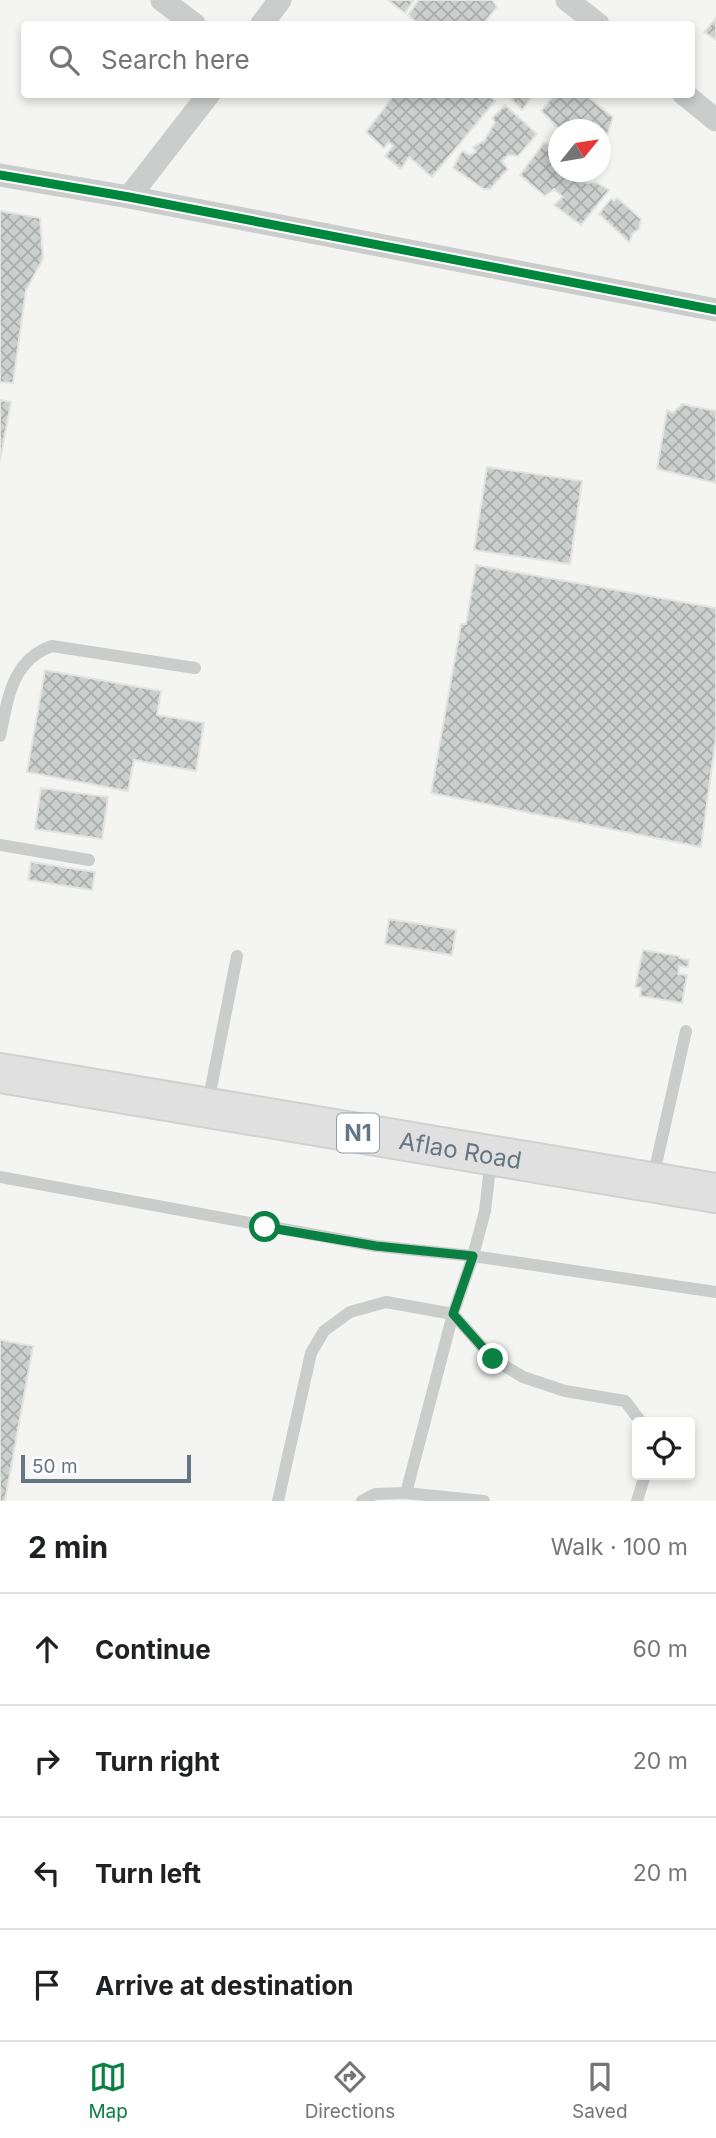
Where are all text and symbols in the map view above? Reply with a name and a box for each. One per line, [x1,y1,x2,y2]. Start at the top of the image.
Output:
search box [21,21,695,98]
icon: search [45,41,83,79]
text: Search here [101,44,250,75]
north arrow [548,119,611,182]
road number: N1 [337,1114,379,1152]
street label: Aflao Road [397,1126,524,1175]
route start [249,1211,280,1242]
route end [477,1343,508,1374]
map controls [632,1417,695,1480]
button: locate [632,1417,695,1480]
scale bar [21,1452,191,1484]
text: 50 m [32,1455,78,1478]
text: 2 min [28,1529,108,1565]
text: Walk · 100 m [551,1533,688,1561]
icon: ahead [28,1630,66,1668]
text: Continue [95,1634,211,1665]
text: 60 m [633,1635,688,1663]
icon: right [28,1742,66,1780]
text: Turn right [95,1746,220,1777]
text: 20 m [633,1747,688,1775]
icon: left [28,1854,66,1892]
text: Turn left [95,1858,201,1889]
text: 20 m [633,1859,688,1887]
icon: arrive [28,1966,66,2004]
text: Arrive at destination [95,1970,354,2001]
tab: Map [88,2058,128,2123]
tab: Directions [305,2058,395,2123]
tab: Saved [572,2058,628,2123]

